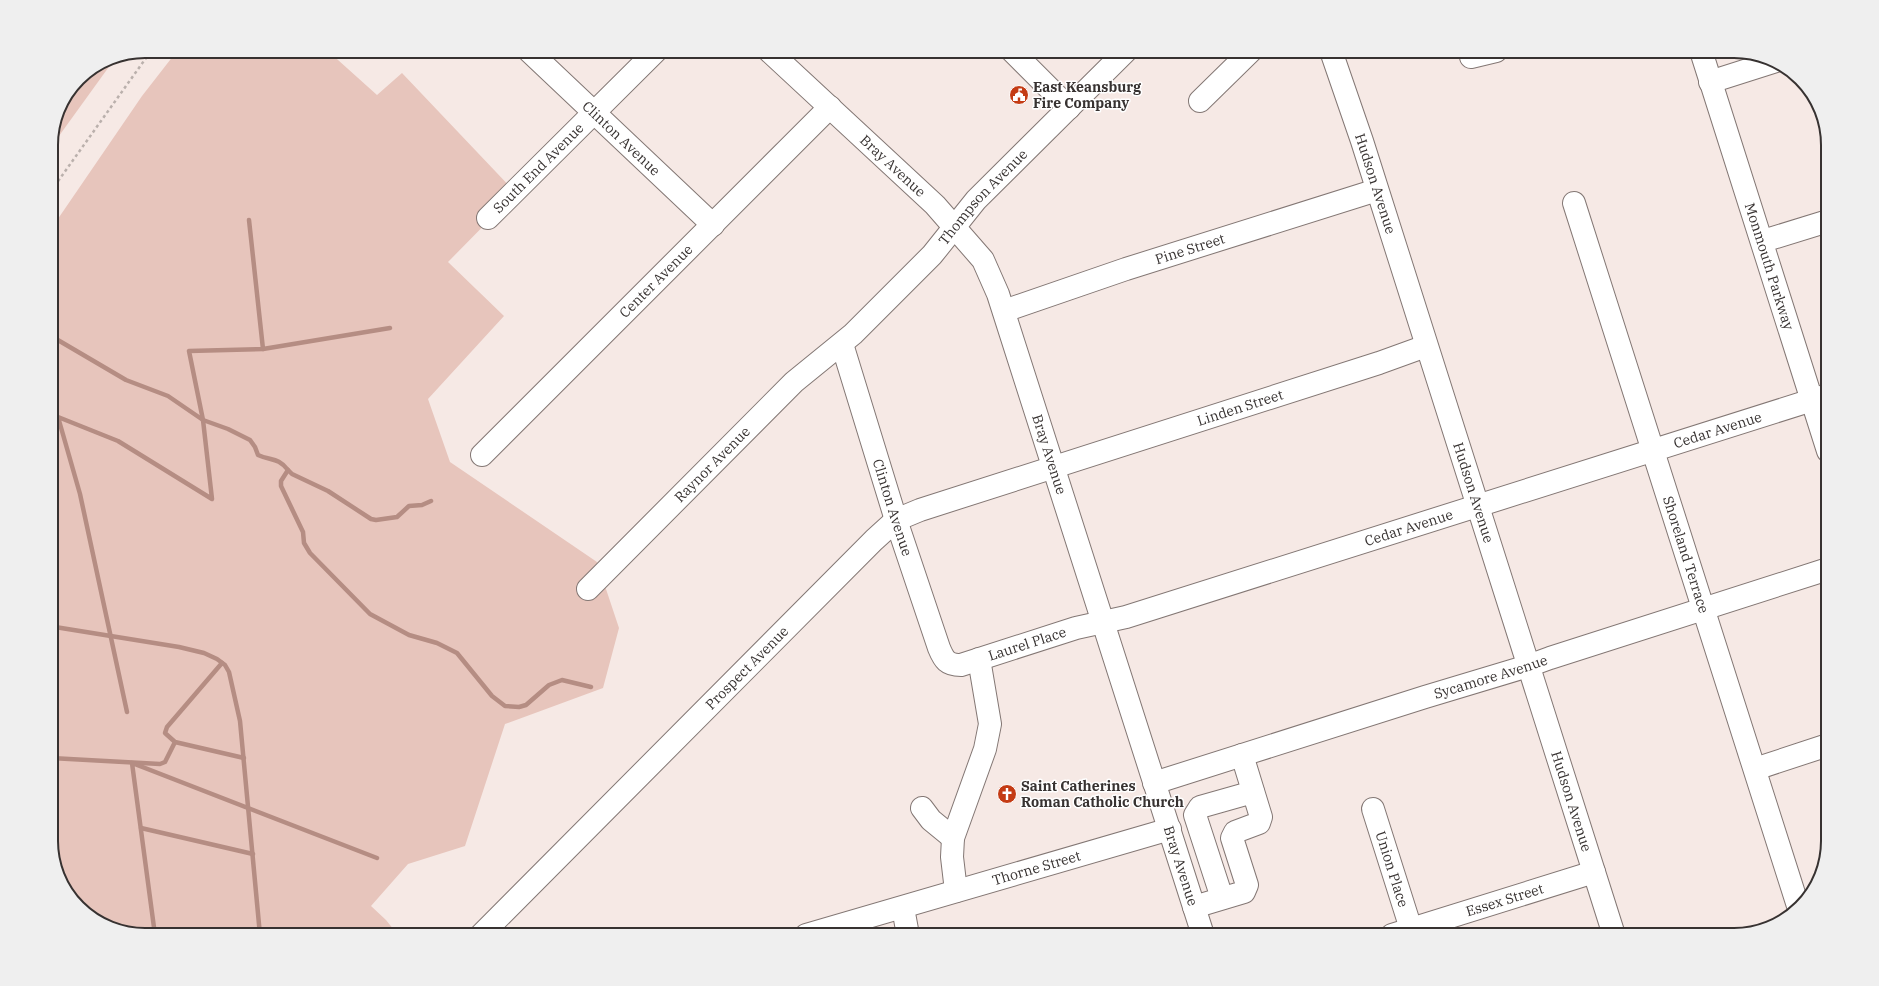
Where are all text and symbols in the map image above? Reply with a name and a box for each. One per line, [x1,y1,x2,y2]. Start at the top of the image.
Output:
place label: East Keansburg Fire Company [1033,78,1142,112]
public building icon: East Keansburg Fire Company [1008,84,1030,106]
street label: Clinton Avenue [578,97,664,179]
street label: South End Avenue [489,119,588,217]
street label: Bray Avenue [856,131,929,201]
street label: Hudson Avenue [1351,131,1400,236]
street label: Thompson Avenue [934,145,1031,249]
street label: Monmouth Parkway [1741,201,1798,333]
street label: Pine Street [1153,229,1227,268]
street label: Center Avenue [615,241,696,322]
street label: Linden Street [1195,385,1285,430]
street label: Cedar Avenue [1671,408,1764,452]
street label: Bray Avenue [1028,412,1071,497]
street label: Raynor Avenue [671,422,754,506]
street label: Hudson Avenue [1449,440,1498,545]
street label: Clinton Avenue [869,457,916,558]
street label: Shoreland Terrace [1659,494,1713,615]
street label: Cedar Avenue [1362,505,1455,550]
street label: Prospect Avenue [702,622,792,713]
street label: Laurel Place [986,623,1068,665]
street label: Sycamore Avenue [1432,651,1550,703]
street label: Hudson Avenue [1547,749,1596,854]
place label: Saint Catherines Roman Catholic Church [1021,777,1184,811]
church icon: Saint Catherines Roman Catholic Church [996,783,1018,805]
street label: Bray Avenue [1160,824,1202,908]
street label: Union Place [1372,829,1413,909]
street label: Thorne Street [990,847,1083,889]
street label: Essex Street [1464,879,1546,920]

